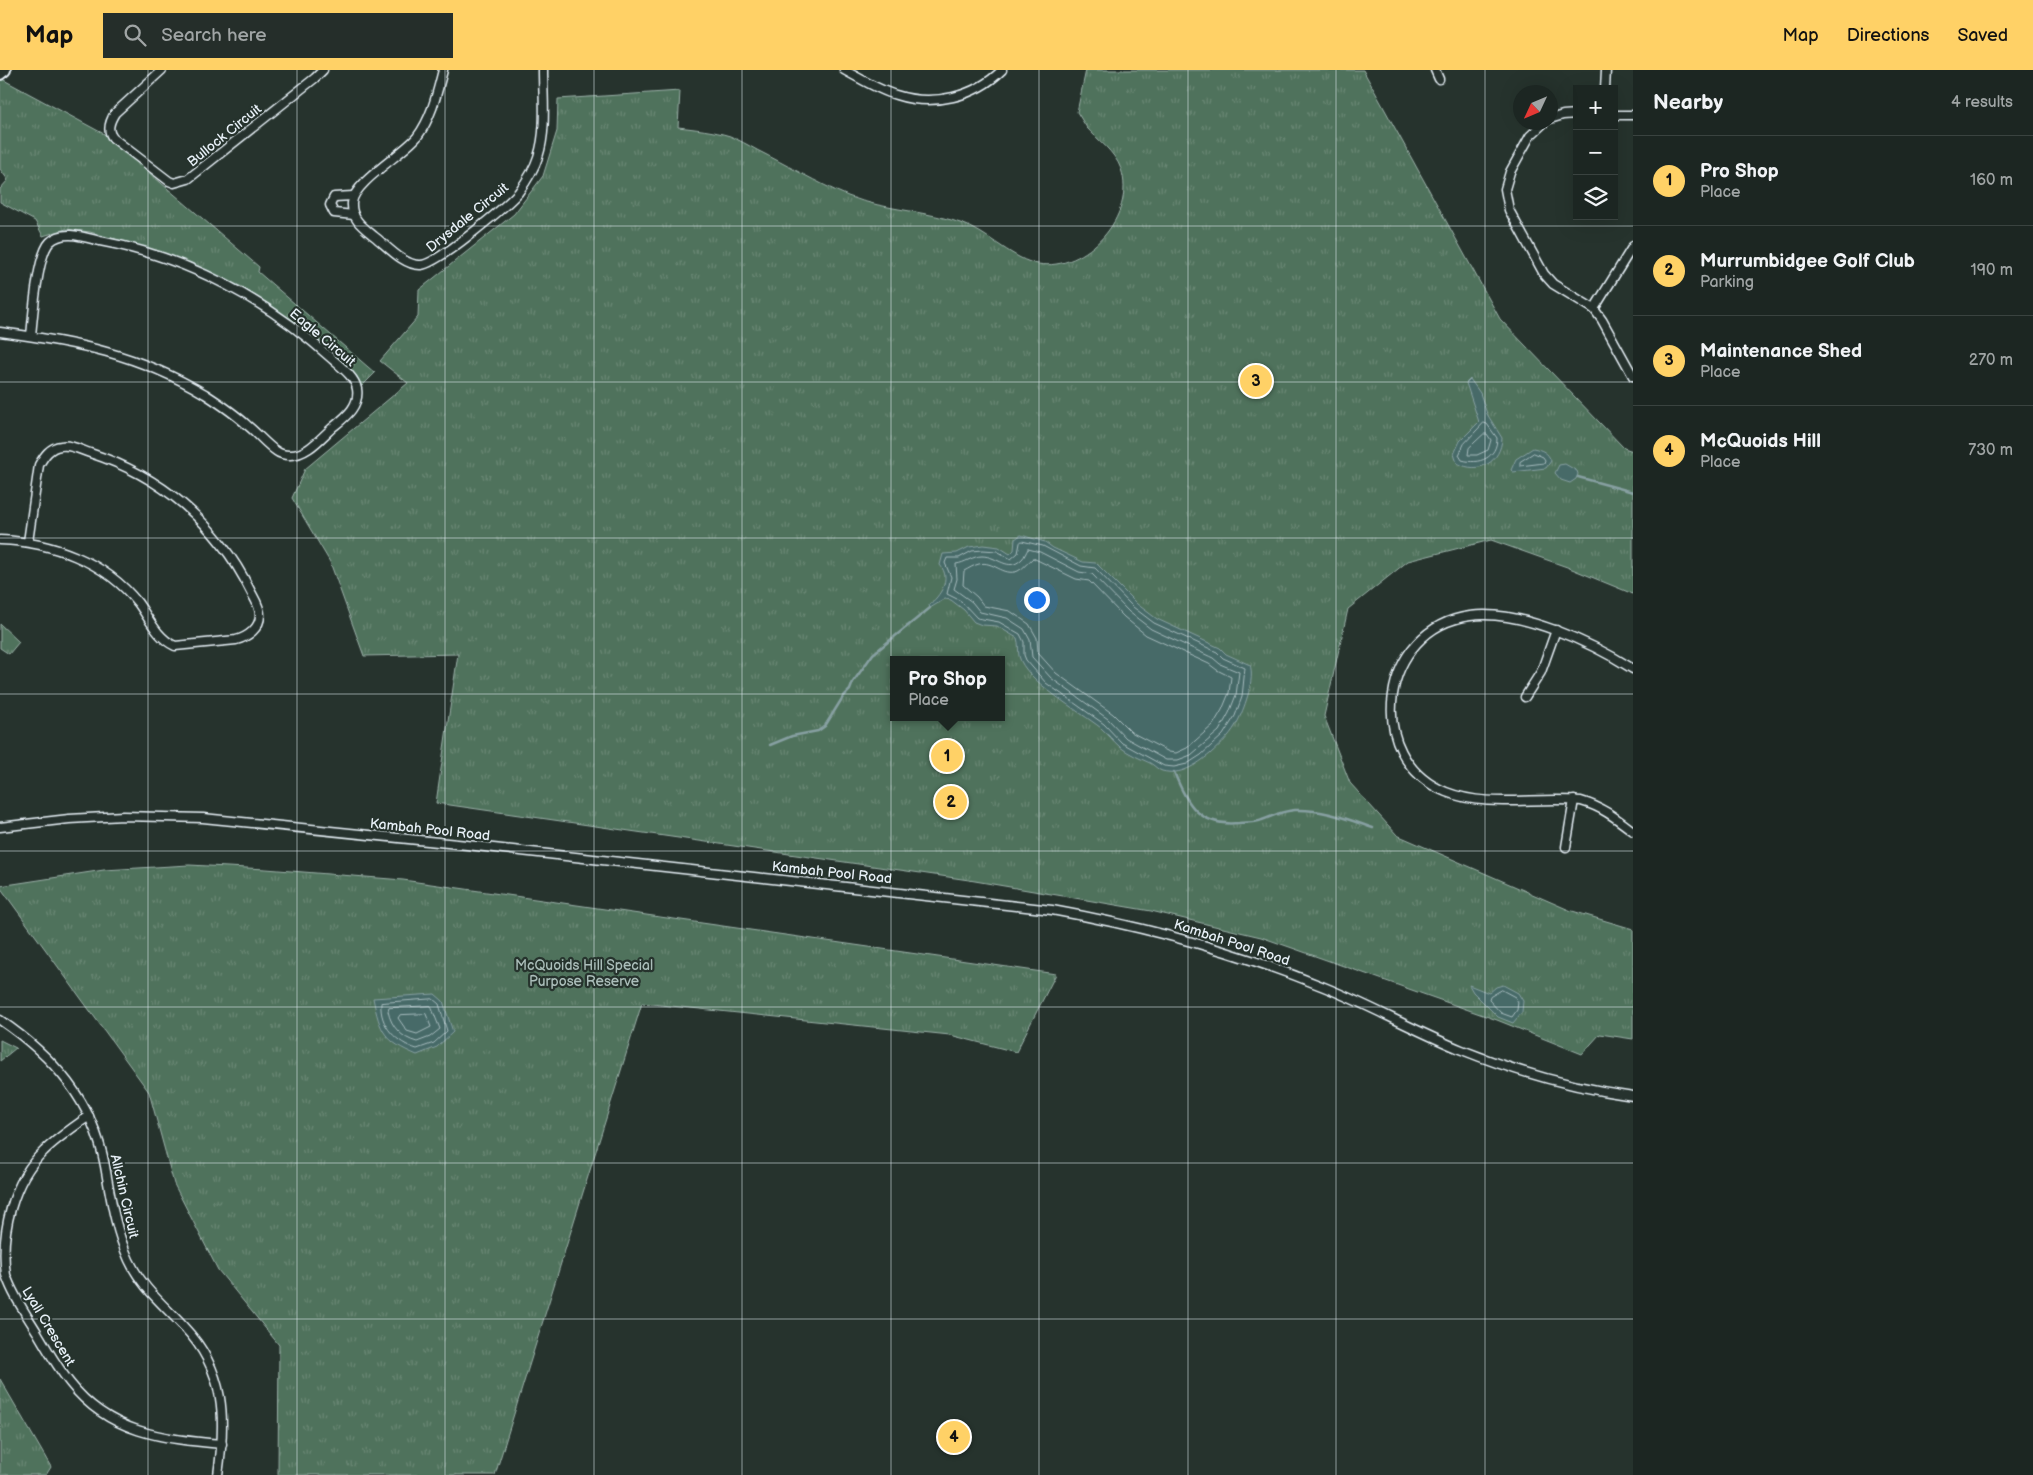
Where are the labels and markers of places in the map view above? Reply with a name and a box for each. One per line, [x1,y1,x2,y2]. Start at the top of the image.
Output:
pin: 3 [1240,362,1272,400]
pin: 1 [931,737,963,775]
pin: 2 [935,783,967,821]
pin: 4 [938,1418,970,1456]

